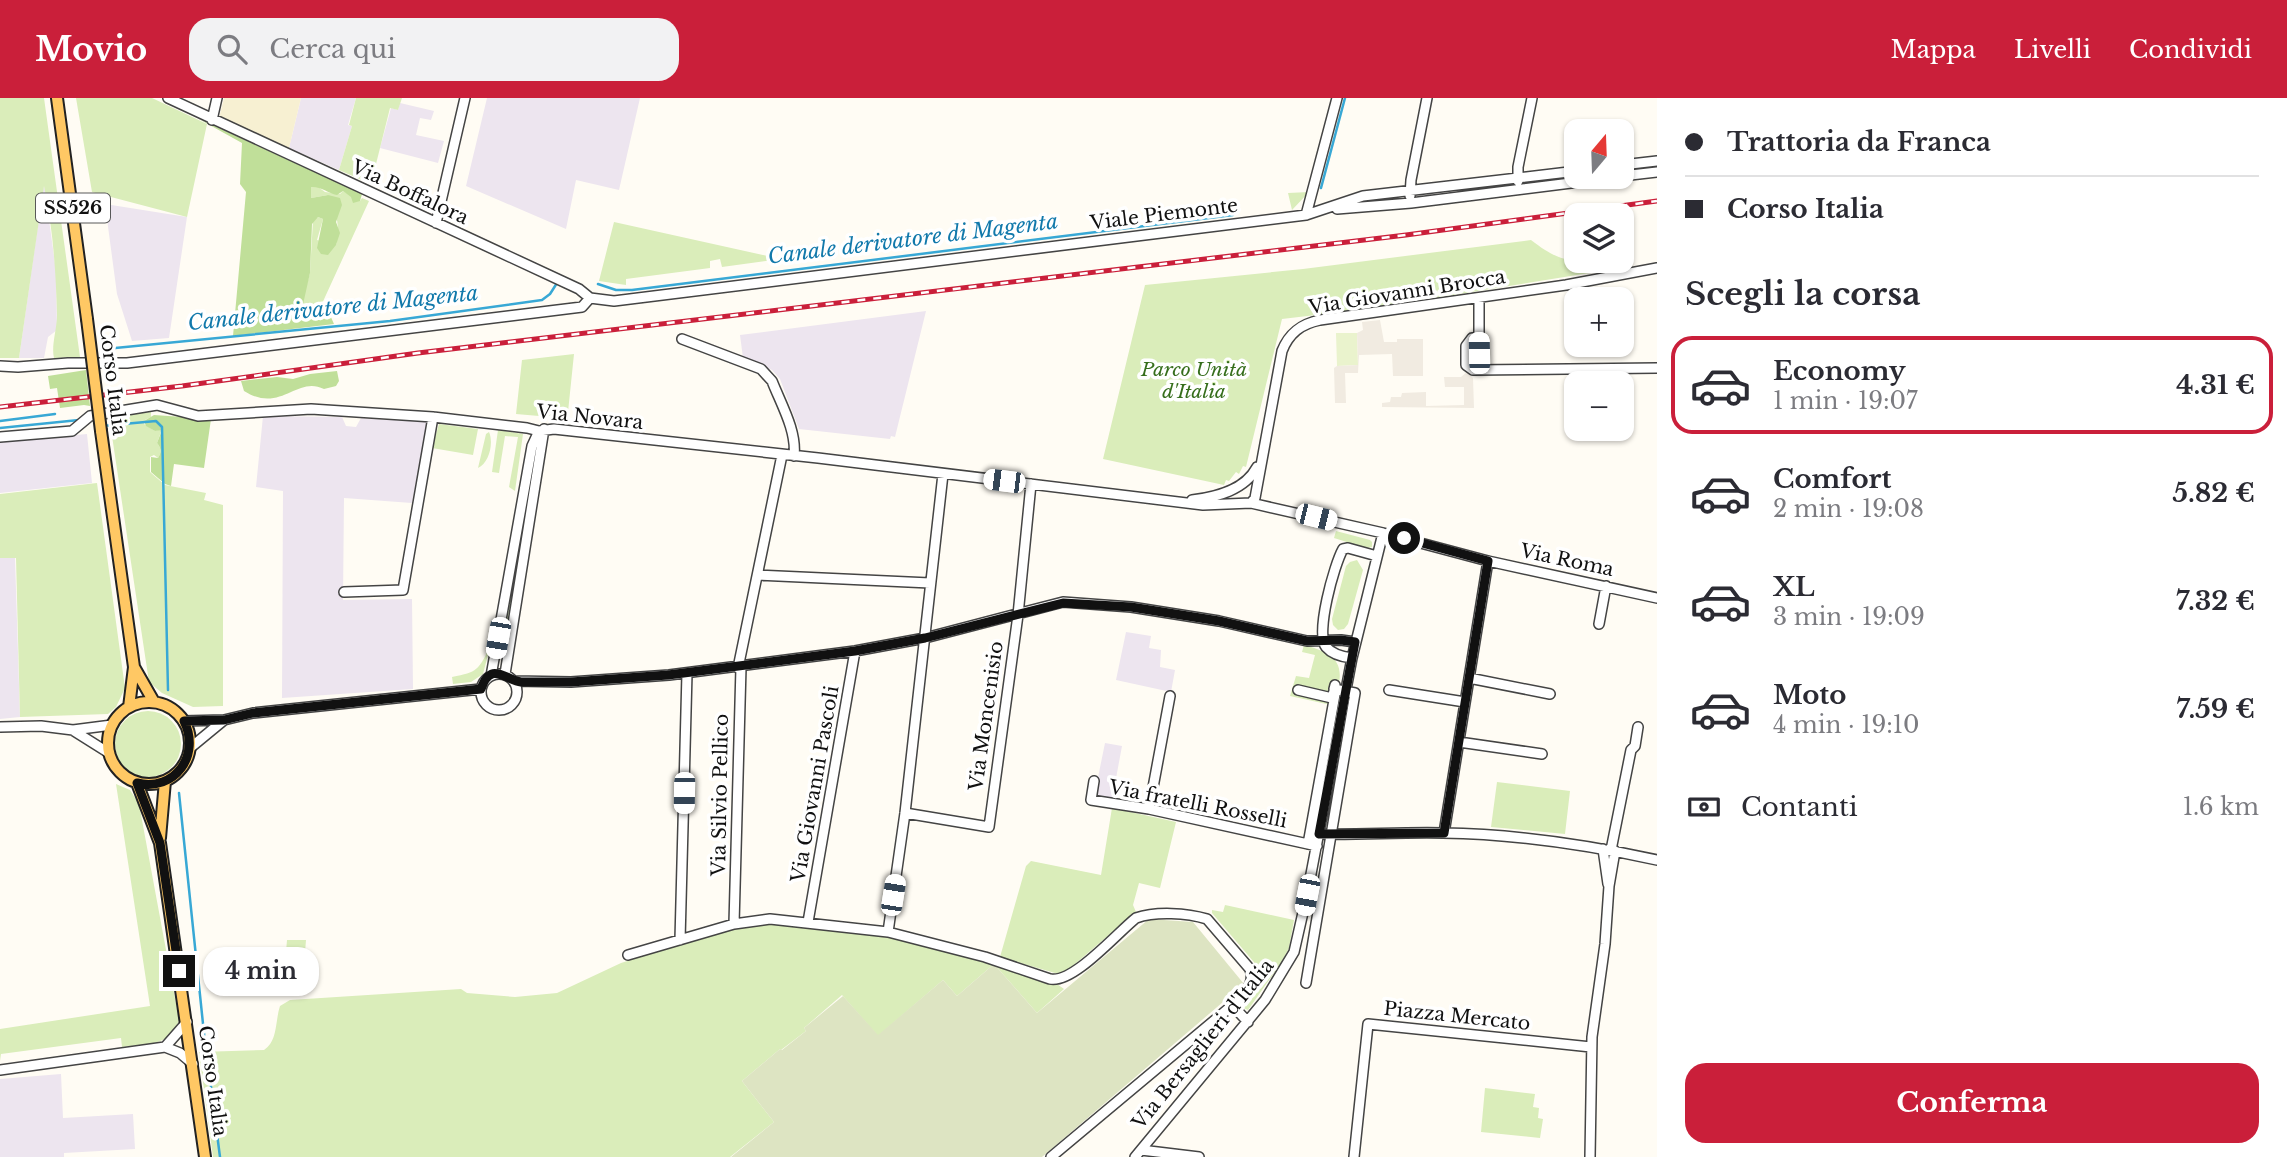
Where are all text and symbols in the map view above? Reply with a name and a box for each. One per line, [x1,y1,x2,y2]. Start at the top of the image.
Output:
search box [189,18,679,81]
text: Movio [35,29,147,70]
icon: search [213,30,251,68]
text: Cerca qui [269,33,396,65]
text: Mappa [1891,35,1976,64]
text: Livelli [2014,35,2091,64]
text: Condividi [2129,35,2252,64]
north arrow [1564,119,1634,189]
map controls [1564,119,1634,441]
text: Trattoria da Franca [1727,126,1991,158]
street label: Via Boffalora [347,154,473,229]
text: Corso Italia [1727,193,1884,225]
road number: SS526 [36,194,110,222]
street label: Viale Piemonte [1088,194,1239,235]
button: layers [1564,203,1634,273]
water label: Canale derivatore di Magenta [766,208,1060,270]
street label: Via Giovanni Brocca [1306,265,1507,319]
text: Scegli la corsa [1685,274,1921,314]
water label: Canale derivatore di Magenta [186,280,480,336]
button: + [1564,287,1634,357]
street label: Corso Italia [95,323,131,437]
car [1469,332,1490,374]
icon: car [1689,354,1752,417]
text: Economy [1773,355,1906,387]
park label: Parco Unità d'Italia [1140,358,1247,403]
text: 4.31 € [2176,369,2255,401]
button: − [1564,371,1634,441]
text: 1 min · 19:07 [1773,387,1918,415]
street label: Via Novara [535,400,645,434]
icon: car [1689,462,1752,525]
text: Comfort [1773,463,1891,495]
car [982,468,1027,494]
text: 5.82 € [2173,477,2255,509]
text: 2 min · 19:08 [1773,495,1924,523]
car [1294,502,1339,532]
route start [1388,522,1420,554]
street label: Via Roma [1517,539,1616,581]
icon: car [1689,570,1752,633]
text: XL [1773,571,1815,603]
text: 7.32 € [2176,585,2255,617]
text: 3 min · 19:09 [1773,603,1925,631]
car [485,615,512,661]
street label: Via Moncenisio [964,640,1008,793]
icon: car [1689,678,1752,741]
text: Moto [1773,679,1846,711]
street label: Via Giovanni Pascoli [786,683,844,885]
text: 7.59 € [2177,693,2255,725]
text: 4 min · 19:10 [1773,711,1919,739]
street label: Via Silvio Pellico [707,714,733,877]
car [674,772,695,814]
street label: Via fratelli Rosselli [1106,775,1290,833]
icon: cash [1685,788,1723,826]
text: Contanti [1741,791,1858,823]
text: 1.6 km [2183,793,2259,821]
car [1293,872,1322,918]
car [880,873,907,917]
callout: 4 min [204,946,319,996]
street label: Via Bersaglieri d'Italia [1127,954,1279,1134]
route end [163,955,195,987]
text: 4 min [225,957,297,985]
street label: Piazza Mercato [1383,997,1531,1035]
street label: Corso Italia [194,1024,232,1138]
button: Conferma [1685,1063,2259,1143]

